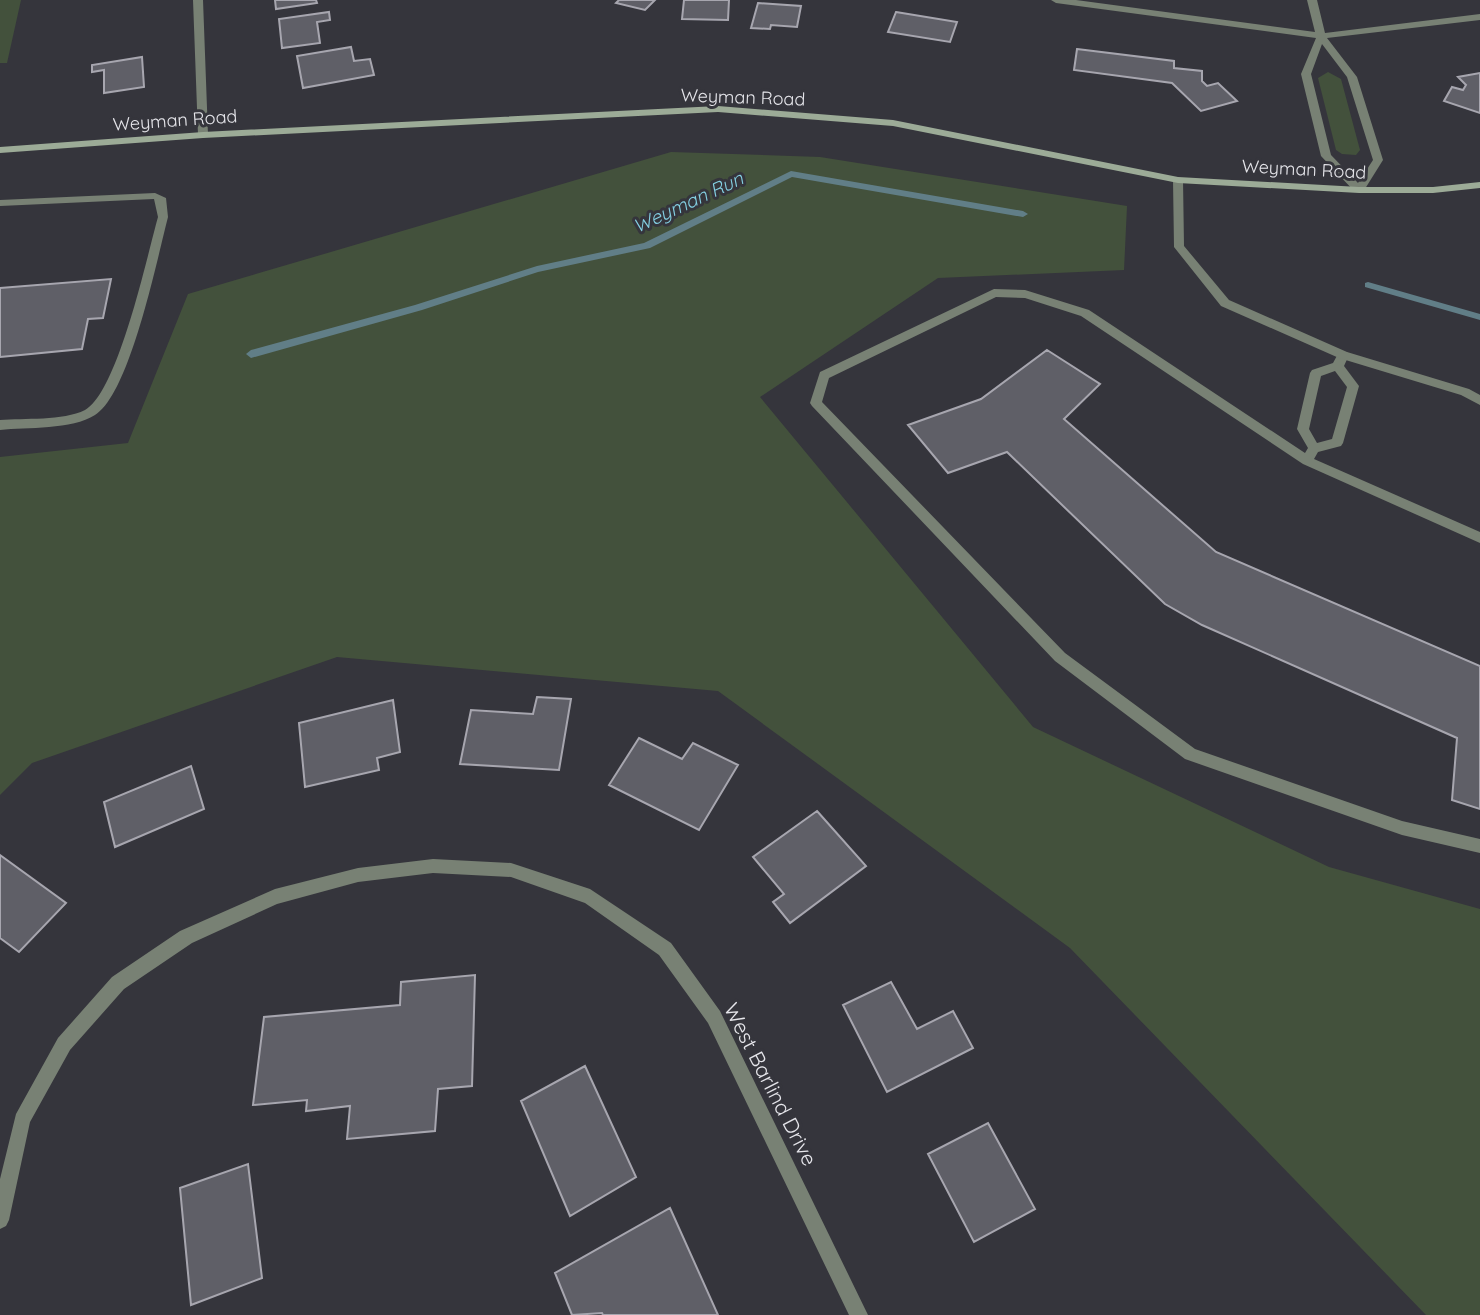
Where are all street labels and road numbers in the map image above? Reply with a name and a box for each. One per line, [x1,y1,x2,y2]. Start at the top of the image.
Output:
street label: Weyman Road [680,83,806,111]
street label: Weyman Road [112,104,238,136]
street label: Weyman Road [1241,154,1367,184]
street label: West Barlind Drive [719,998,823,1170]

